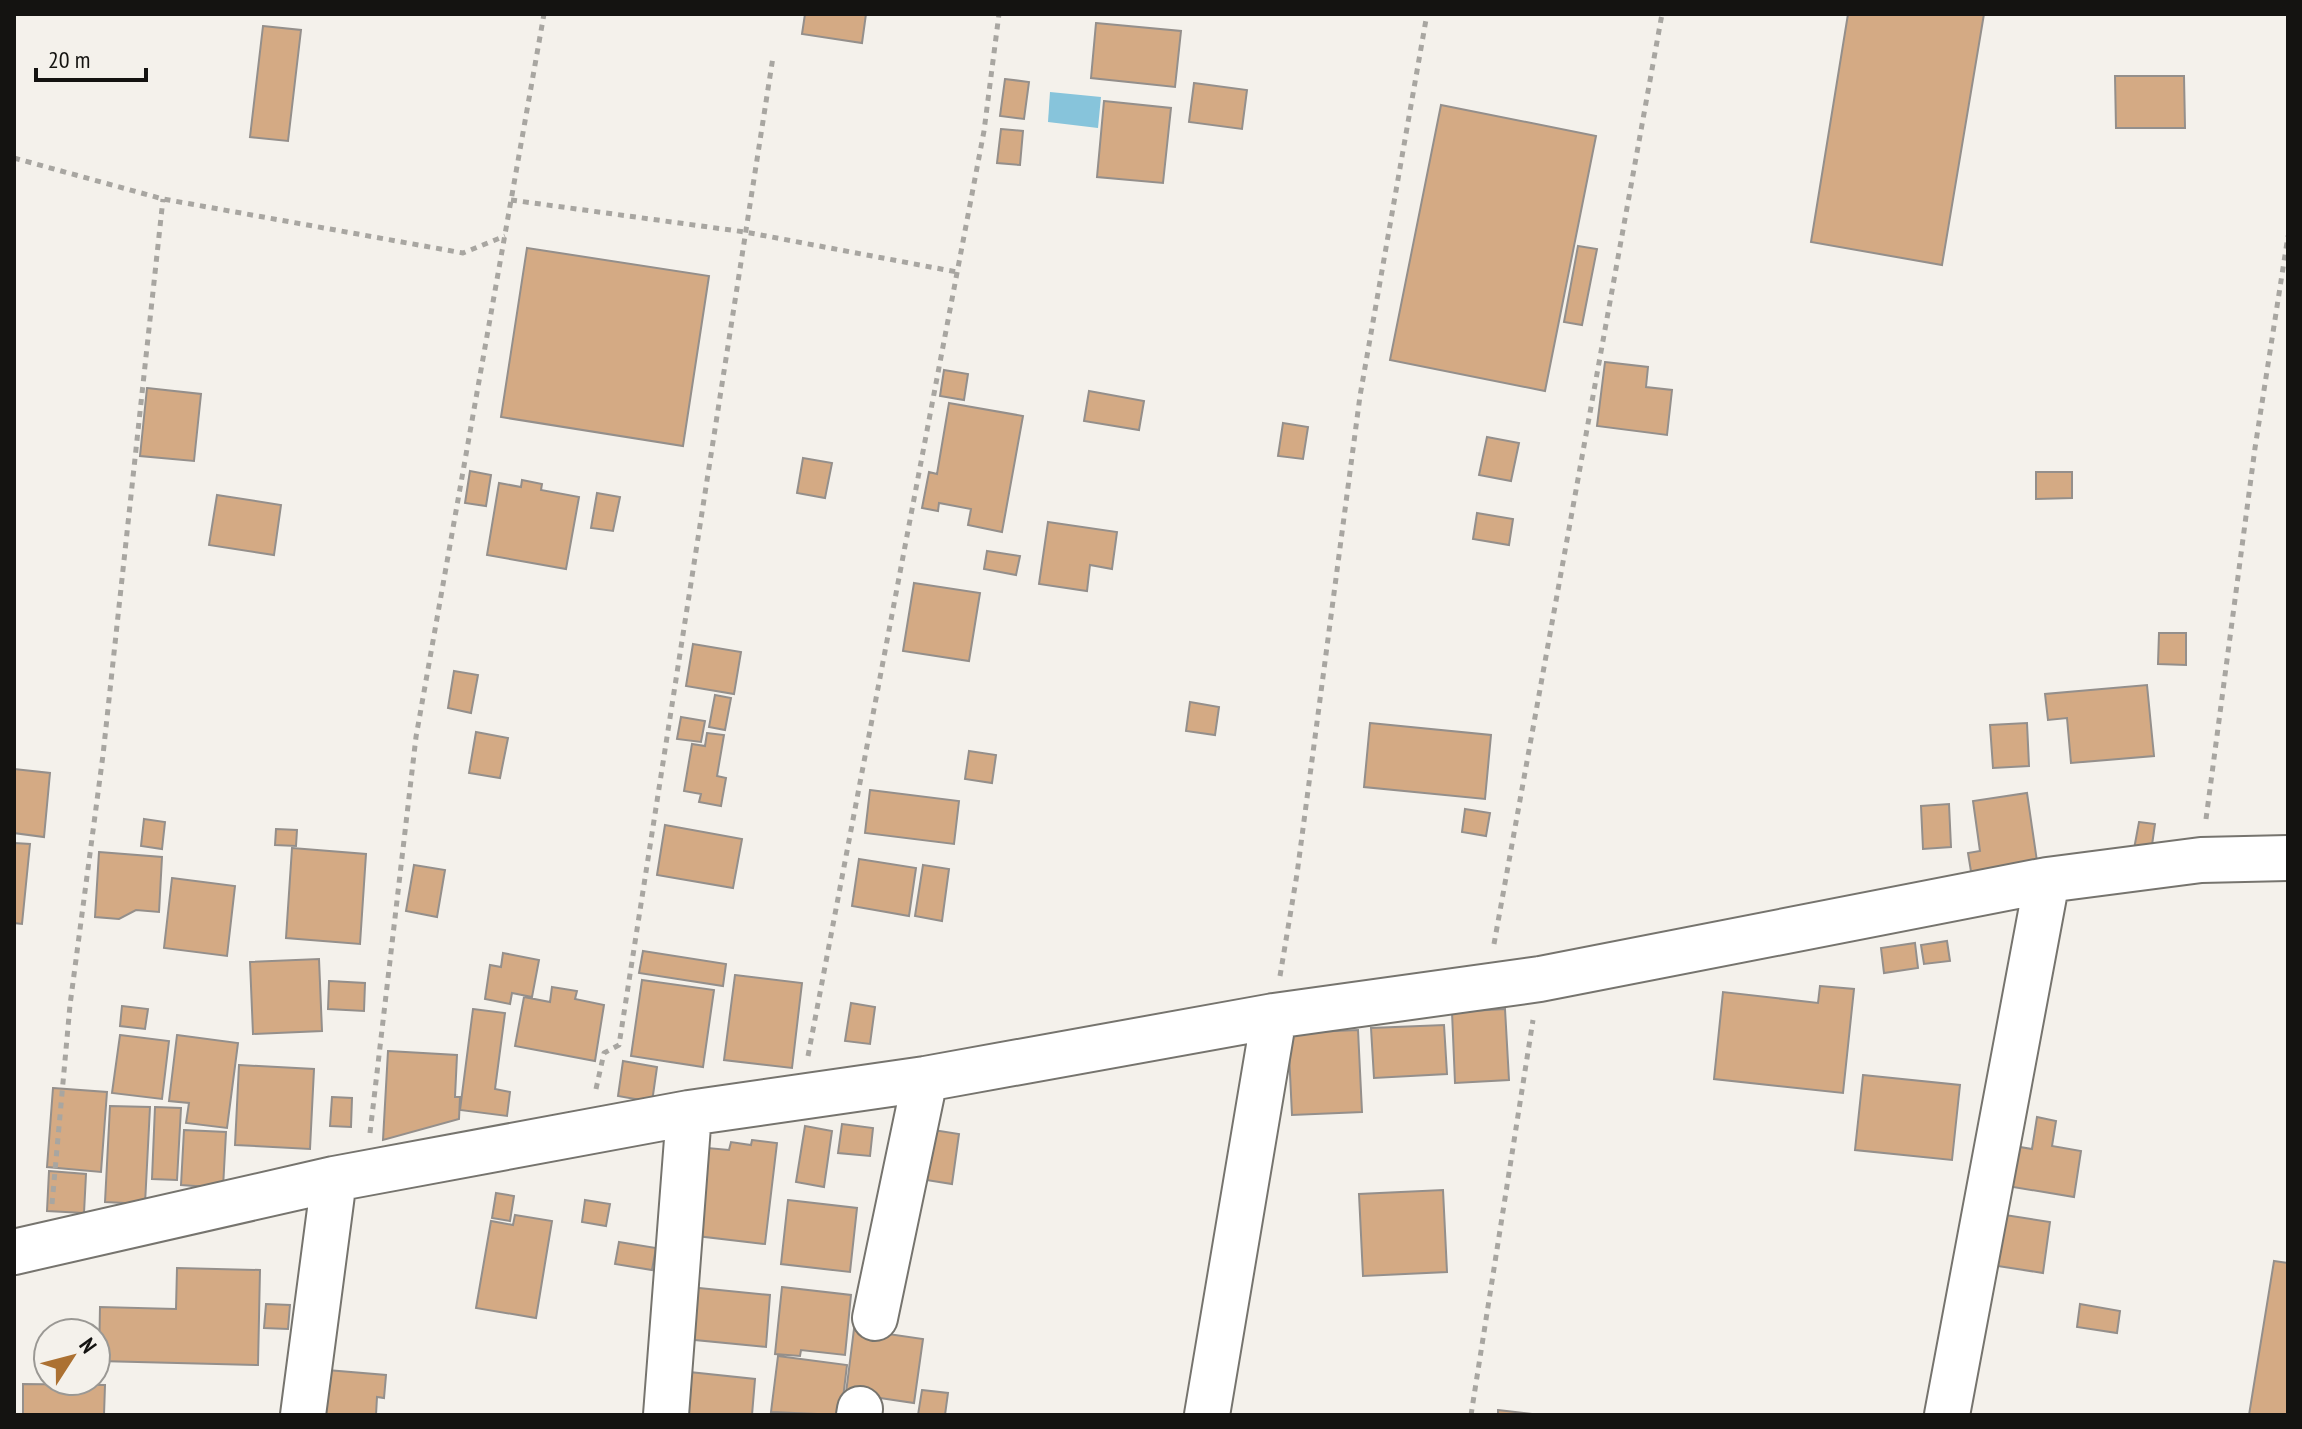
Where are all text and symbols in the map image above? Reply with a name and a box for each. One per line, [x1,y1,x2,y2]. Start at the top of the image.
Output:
scale bar [36,32,146,82]
text: 20 m [48,44,90,75]
north arrow [32,1317,112,1397]
text: N [73,1332,103,1358]

